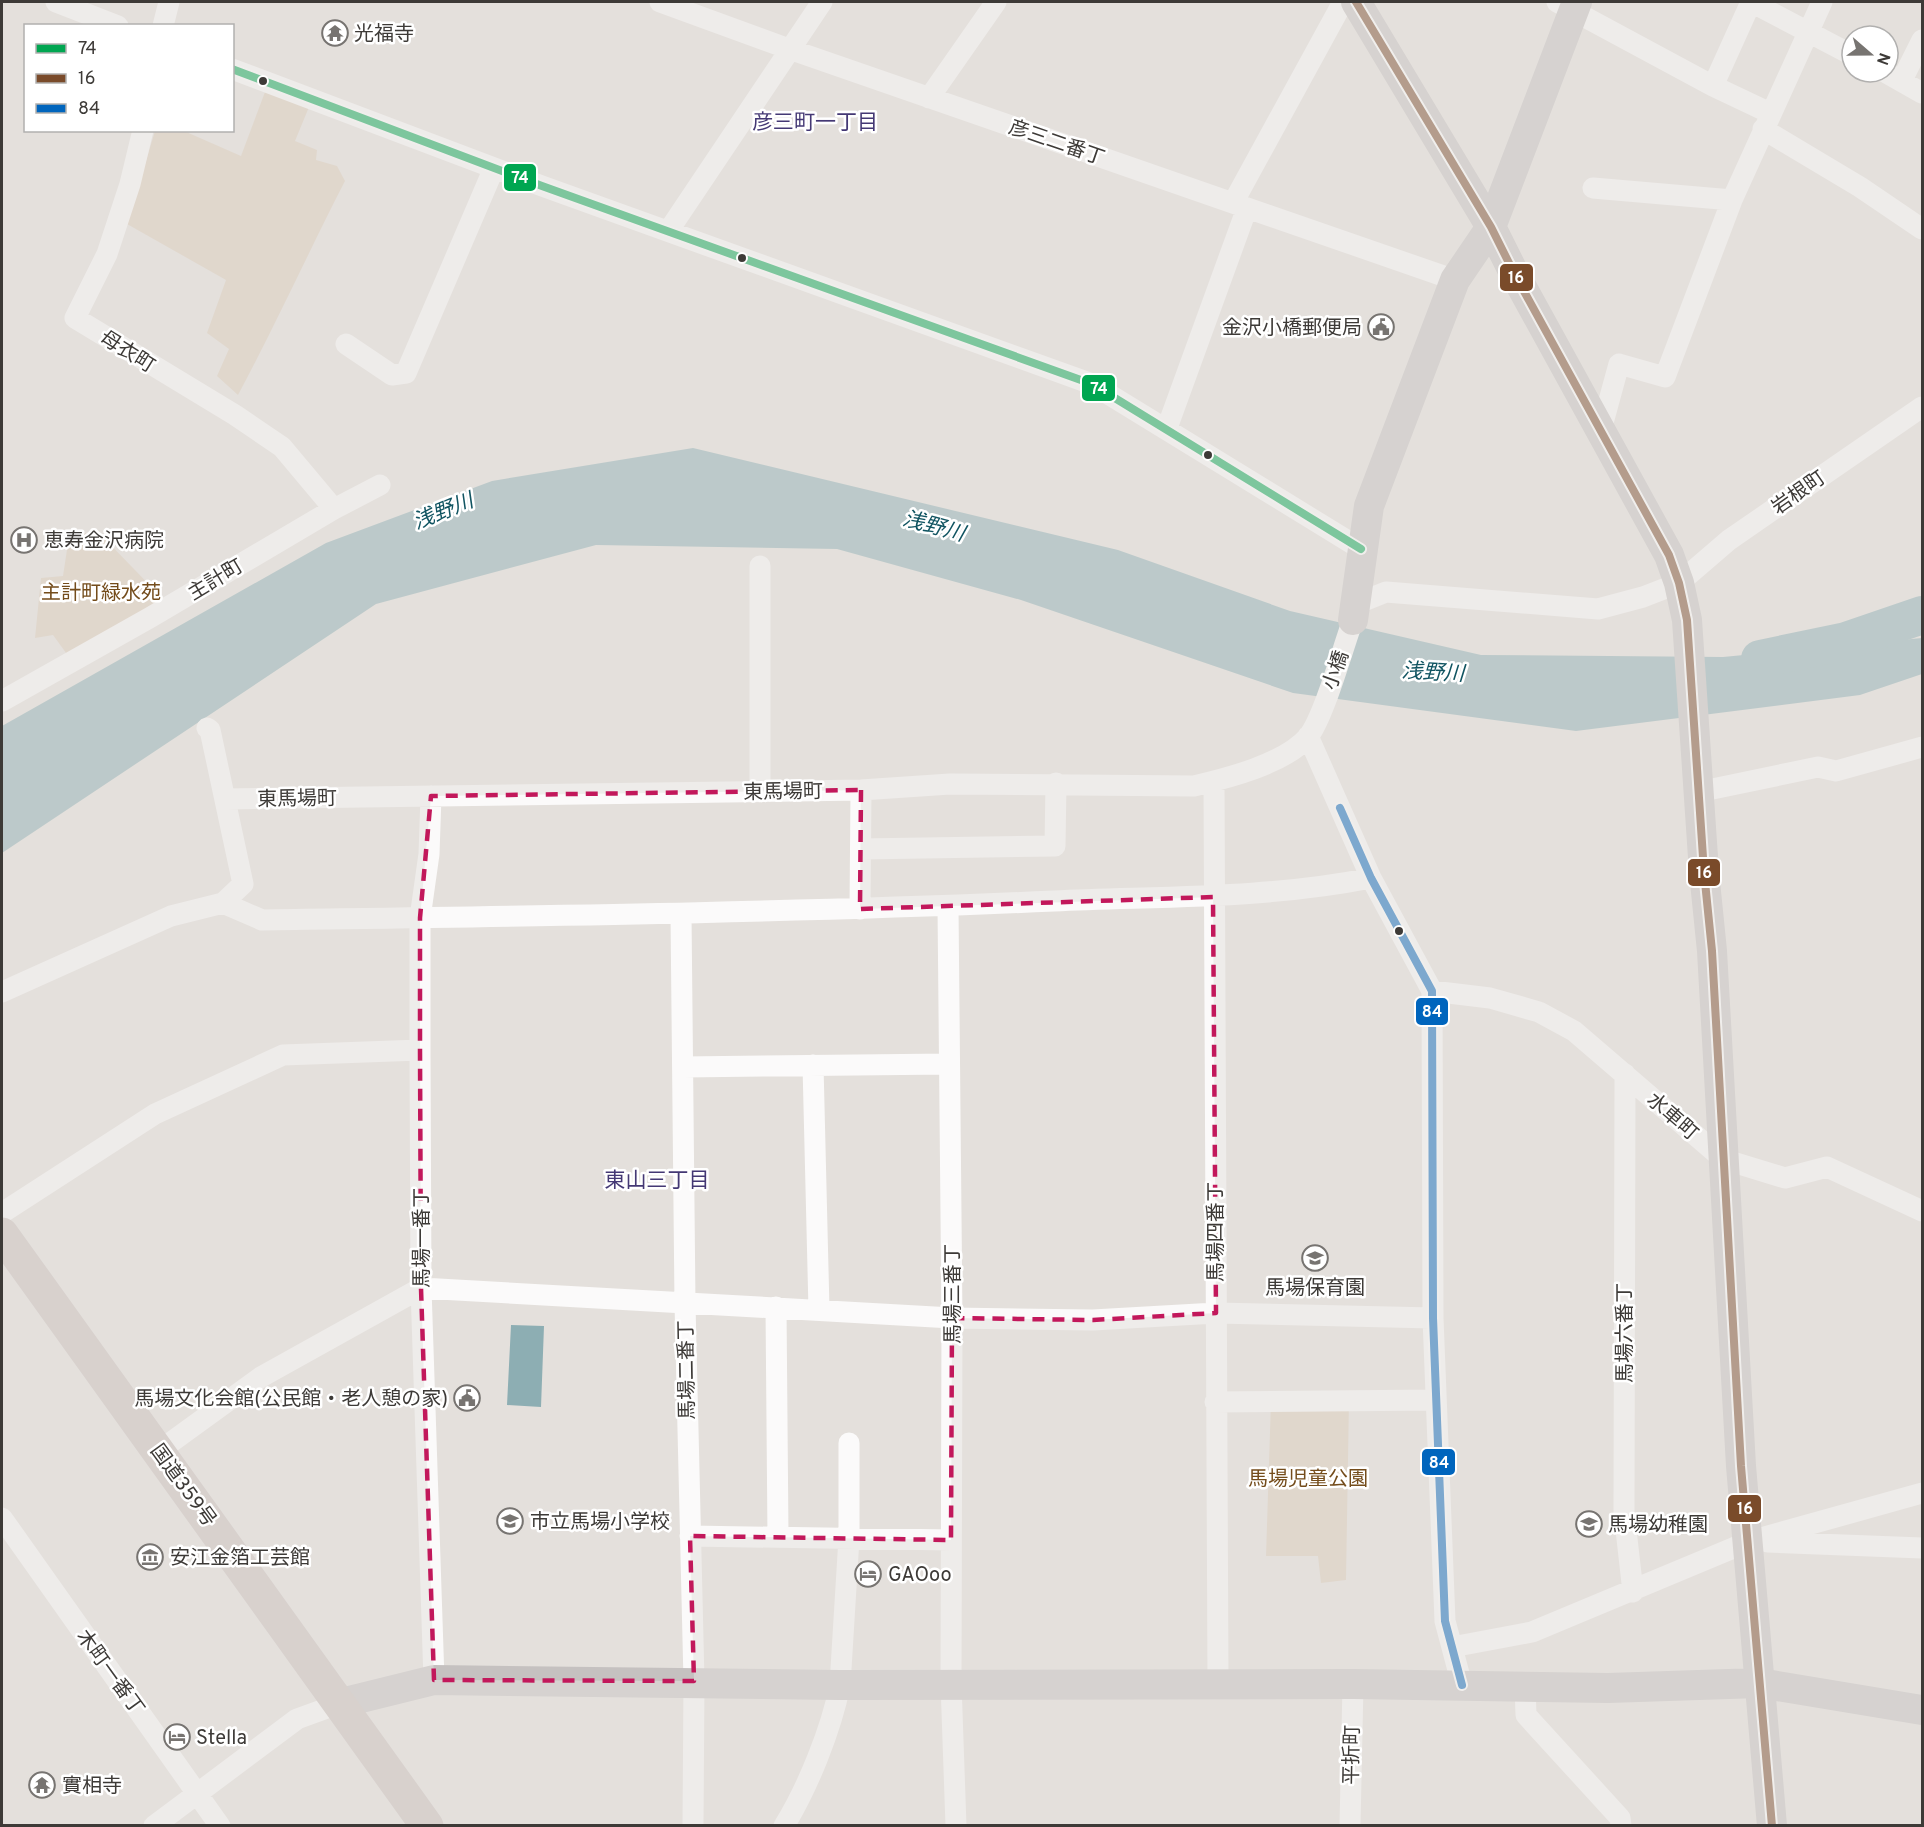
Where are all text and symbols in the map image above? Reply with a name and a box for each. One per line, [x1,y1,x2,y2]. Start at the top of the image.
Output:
temple icon: 光福寺 [320,18,350,48]
place label: 光福寺 [354,22,414,48]
legend [24,24,234,132]
north arrow [1840,24,1900,84]
text: 74 [78,38,97,61]
text: N [1871,50,1894,67]
text: 16 [78,68,95,91]
unlabelled marker [257,75,269,87]
text: 84 [78,98,100,121]
district label: 彦三町一丁目 [752,110,878,137]
street label: 彦三二番丁 [1005,115,1108,172]
line badge: 74 [503,163,537,192]
text: 74 [511,169,529,189]
unlabelled marker [736,252,748,264]
line badge: 16 [1499,263,1534,292]
text: 16 [1508,269,1524,289]
public building icon: 金沢小橋郵便局 [1366,312,1396,342]
place label: 金沢小橋郵便局 [1222,316,1362,342]
street label: 母衣町 [95,326,159,380]
line badge: 74 [1081,374,1116,402]
text: 74 [1090,380,1108,400]
unlabelled marker [1202,449,1214,461]
street label: 岩根町 [1767,466,1831,521]
water label: 浅野川 [409,487,480,537]
water label: 浅野川 [900,506,969,549]
hospital icon: 恵寿金沢病院 [9,525,39,555]
place label: 恵寿金沢病院 [44,529,164,555]
street label: 主計町 [184,554,248,607]
park label: 主計町緑水苑 [41,581,161,607]
street label: 小橋 [1318,647,1356,694]
water label: 浅野川 [1401,658,1467,689]
street label: 東馬場町 [743,779,823,807]
street label: 東馬場町 [257,786,337,814]
line badge: 16 [1687,858,1721,887]
text: 16 [1696,864,1712,884]
unlabelled marker [1393,925,1405,937]
line badge: 84 [1415,997,1449,1026]
text: 84 [1422,1003,1442,1023]
street label: 水車町 [1641,1088,1703,1147]
district label: 東山三丁目 [605,1168,710,1195]
street label: 馬場四番丁 [1204,1182,1230,1282]
street label: 馬場一番丁 [410,1188,436,1288]
school or university icon: 馬場保育園 [1300,1243,1330,1273]
street label: 馬場三番丁 [941,1244,967,1344]
place label: 馬場保育園 [1265,1276,1365,1302]
street label: 馬場六番丁 [1613,1283,1639,1383]
street label: 馬場二番丁 [674,1320,702,1420]
public building icon: 馬場文化会館(公民館・老人憩の家) [452,1383,482,1413]
place label: 馬場文化会館(公民館・老人憩の家) [134,1387,448,1413]
street label: 国道359号 [144,1440,221,1533]
line badge: 84 [1421,1448,1456,1476]
text: 84 [1429,1454,1449,1474]
park label: 馬場児童公園 [1248,1467,1368,1493]
line badge: 16 [1727,1494,1762,1523]
text: 16 [1737,1500,1753,1520]
school or university icon: 市立馬場小学校 [495,1506,525,1536]
school or university icon: 馬場幼稚園 [1574,1509,1604,1539]
place label: 市立馬場小学校 [530,1510,670,1536]
place label: 馬場幼稚園 [1608,1513,1708,1539]
museum icon: 安江金箔工芸館 [135,1542,165,1572]
place label: 安江金箔工芸館 [170,1546,310,1572]
hotel icon: GAOoo [853,1559,883,1589]
place label: GAOoo [888,1563,952,1589]
street label: 木町一番丁 [69,1625,149,1721]
hotel icon: Stella [162,1722,192,1752]
street label: 平折町 [1339,1725,1367,1785]
place label: Stella [196,1726,247,1752]
temple icon: 實相寺 [27,1770,57,1800]
place label: 實相寺 [62,1774,122,1800]

